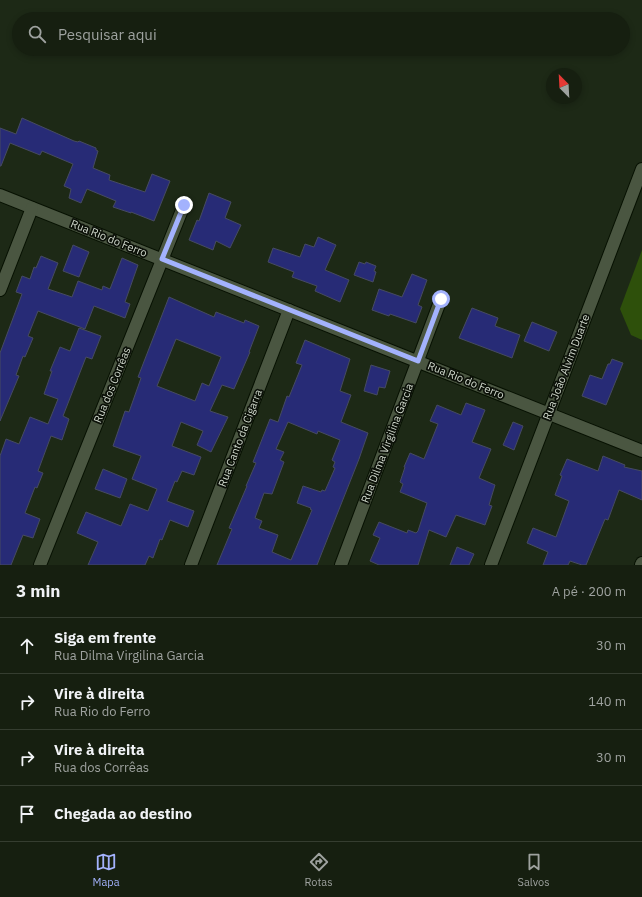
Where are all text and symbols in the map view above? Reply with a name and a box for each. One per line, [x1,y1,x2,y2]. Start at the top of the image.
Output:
search box [12,12,630,56]
icon: search [26,23,48,45]
text: Pesquisar aqui [58,25,157,44]
north arrow [546,68,582,104]
route end [175,196,193,214]
street label: Rua Rio do Ferro [69,216,149,260]
route start [432,290,450,308]
street label: Rua João Alvim Duarte [539,312,593,422]
street label: Rua dos Corrêas [90,345,134,425]
street label: Rua Rio do Ferro [426,358,506,402]
street label: Rua Dilma Virgilina Garcia [358,381,416,505]
street label: Rua Canto da Cigarra [215,387,265,489]
text: 3 min [16,580,60,602]
text: A pé · 200 m [552,583,626,600]
text: Siga em frente [54,628,156,647]
icon: ahead [16,635,38,657]
text: 30 m [596,637,626,654]
text: Rua Dilma Virgilina Garcia [54,647,204,664]
text: Vire à direita [54,684,144,703]
icon: right [16,691,38,713]
text: 140 m [588,693,626,710]
text: Rua Rio do Ferro [54,703,150,720]
text: Vire à direita [54,740,144,759]
icon: right [16,747,38,769]
text: 30 m [596,749,626,766]
text: Rua dos Corrêas [54,759,149,776]
icon: arrive [16,803,38,825]
text: Chegada ao destino [54,804,192,823]
tab: Mapa [92,851,120,889]
tab: Rotas [304,851,333,889]
tab: Salvos [518,851,550,889]

